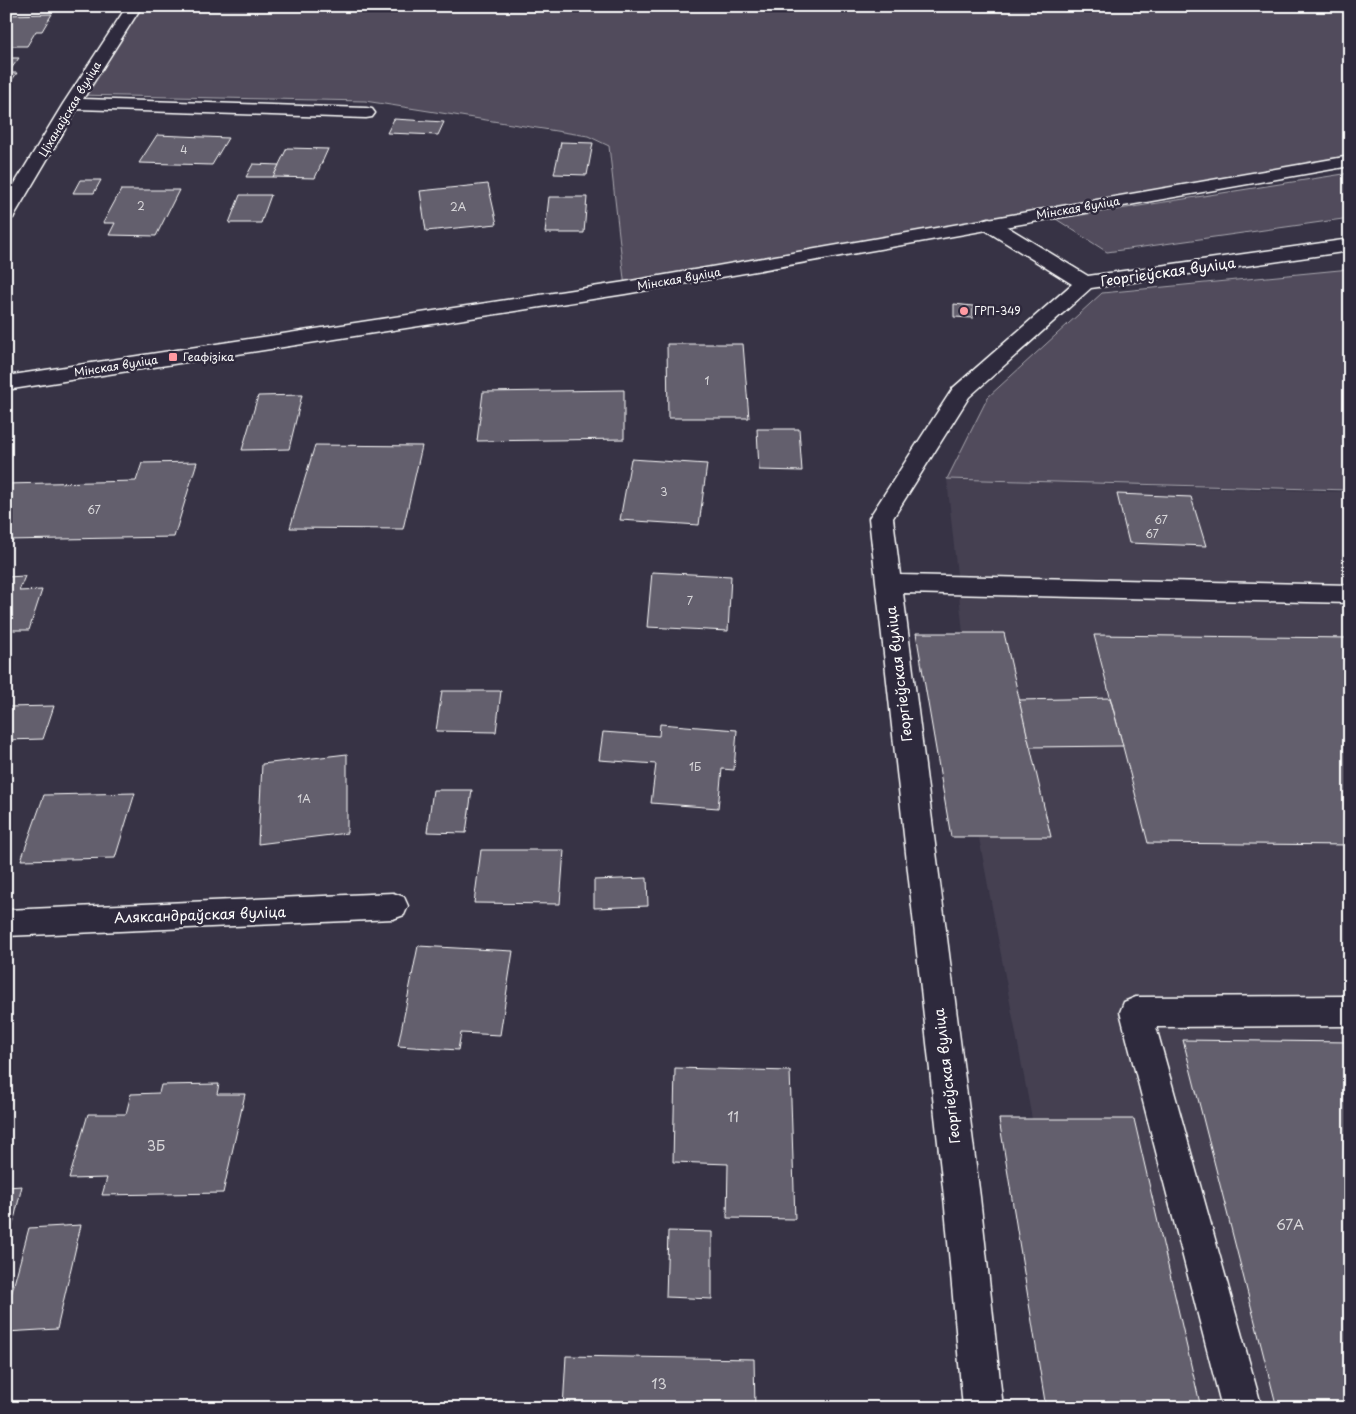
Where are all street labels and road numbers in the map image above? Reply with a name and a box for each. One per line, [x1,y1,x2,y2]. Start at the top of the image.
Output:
street label: Ціханаўская вуліца [34,57,105,160]
street label: Мінская вуліца [1035,192,1121,223]
street label: Георгіеўская вуліца [1099,252,1237,291]
street label: Мінская вуліца [636,263,722,294]
street label: Мінская вуліца [73,350,159,381]
street label: Георгіеўская вуліца [880,605,917,743]
street label: Аляксандраўская вуліца [114,901,287,928]
street label: Георгіеўская вуліца [928,1007,965,1145]

